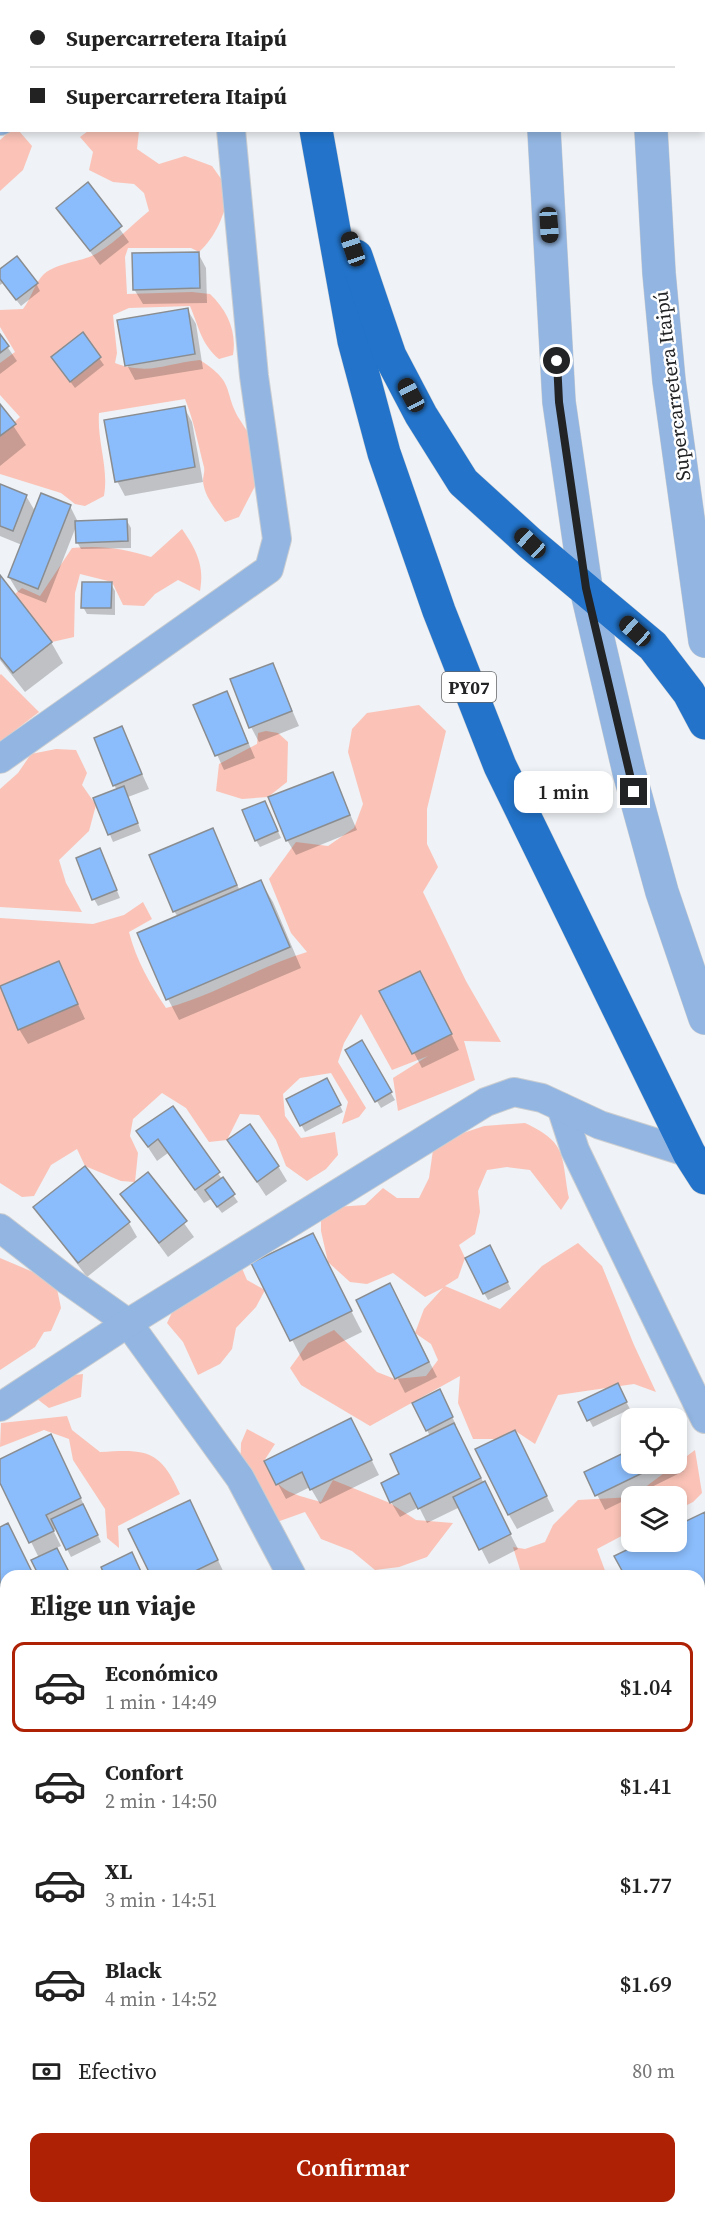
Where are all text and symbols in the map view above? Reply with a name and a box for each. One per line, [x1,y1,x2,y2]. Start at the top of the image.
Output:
text: Supercarretera Itaipú [66,23,287,53]
text: Supercarretera Itaipú [66,81,287,111]
car [539,206,559,244]
car [339,229,367,269]
street label: Supercarretera Itaipú [646,290,698,482]
route start [543,347,570,374]
car [395,375,427,415]
car [511,524,549,562]
car [616,612,654,650]
road number: PY07 [442,672,496,702]
callout: 1 min [514,771,613,813]
text: 1 min [538,778,589,806]
route end [620,778,647,805]
map controls [621,1408,687,1552]
button: locate [621,1408,687,1474]
button: layers [621,1486,687,1552]
text: Elige un viaje [30,1587,196,1624]
text: Económico [105,1658,218,1688]
icon: car [33,1660,87,1714]
text: $1.04 [620,1672,672,1702]
text: 1 min · 14:49 [105,1688,217,1716]
text: Confort [105,1757,183,1787]
icon: car [33,1759,87,1813]
text: $1.41 [620,1771,672,1801]
text: 2 min · 14:50 [105,1787,217,1815]
text: XL [105,1856,132,1886]
icon: car [33,1858,87,1912]
text: $1.77 [620,1870,672,1900]
text: 3 min · 14:51 [105,1886,217,1914]
text: Black [105,1955,162,1985]
icon: car [33,1957,87,2011]
text: $1.69 [620,1969,672,1999]
text: 4 min · 14:52 [105,1985,217,2013]
icon: cash [30,2055,63,2088]
text: Efectivo [78,2056,157,2086]
text: 80 m [632,2057,675,2085]
button: Confirmar [30,2133,675,2202]

